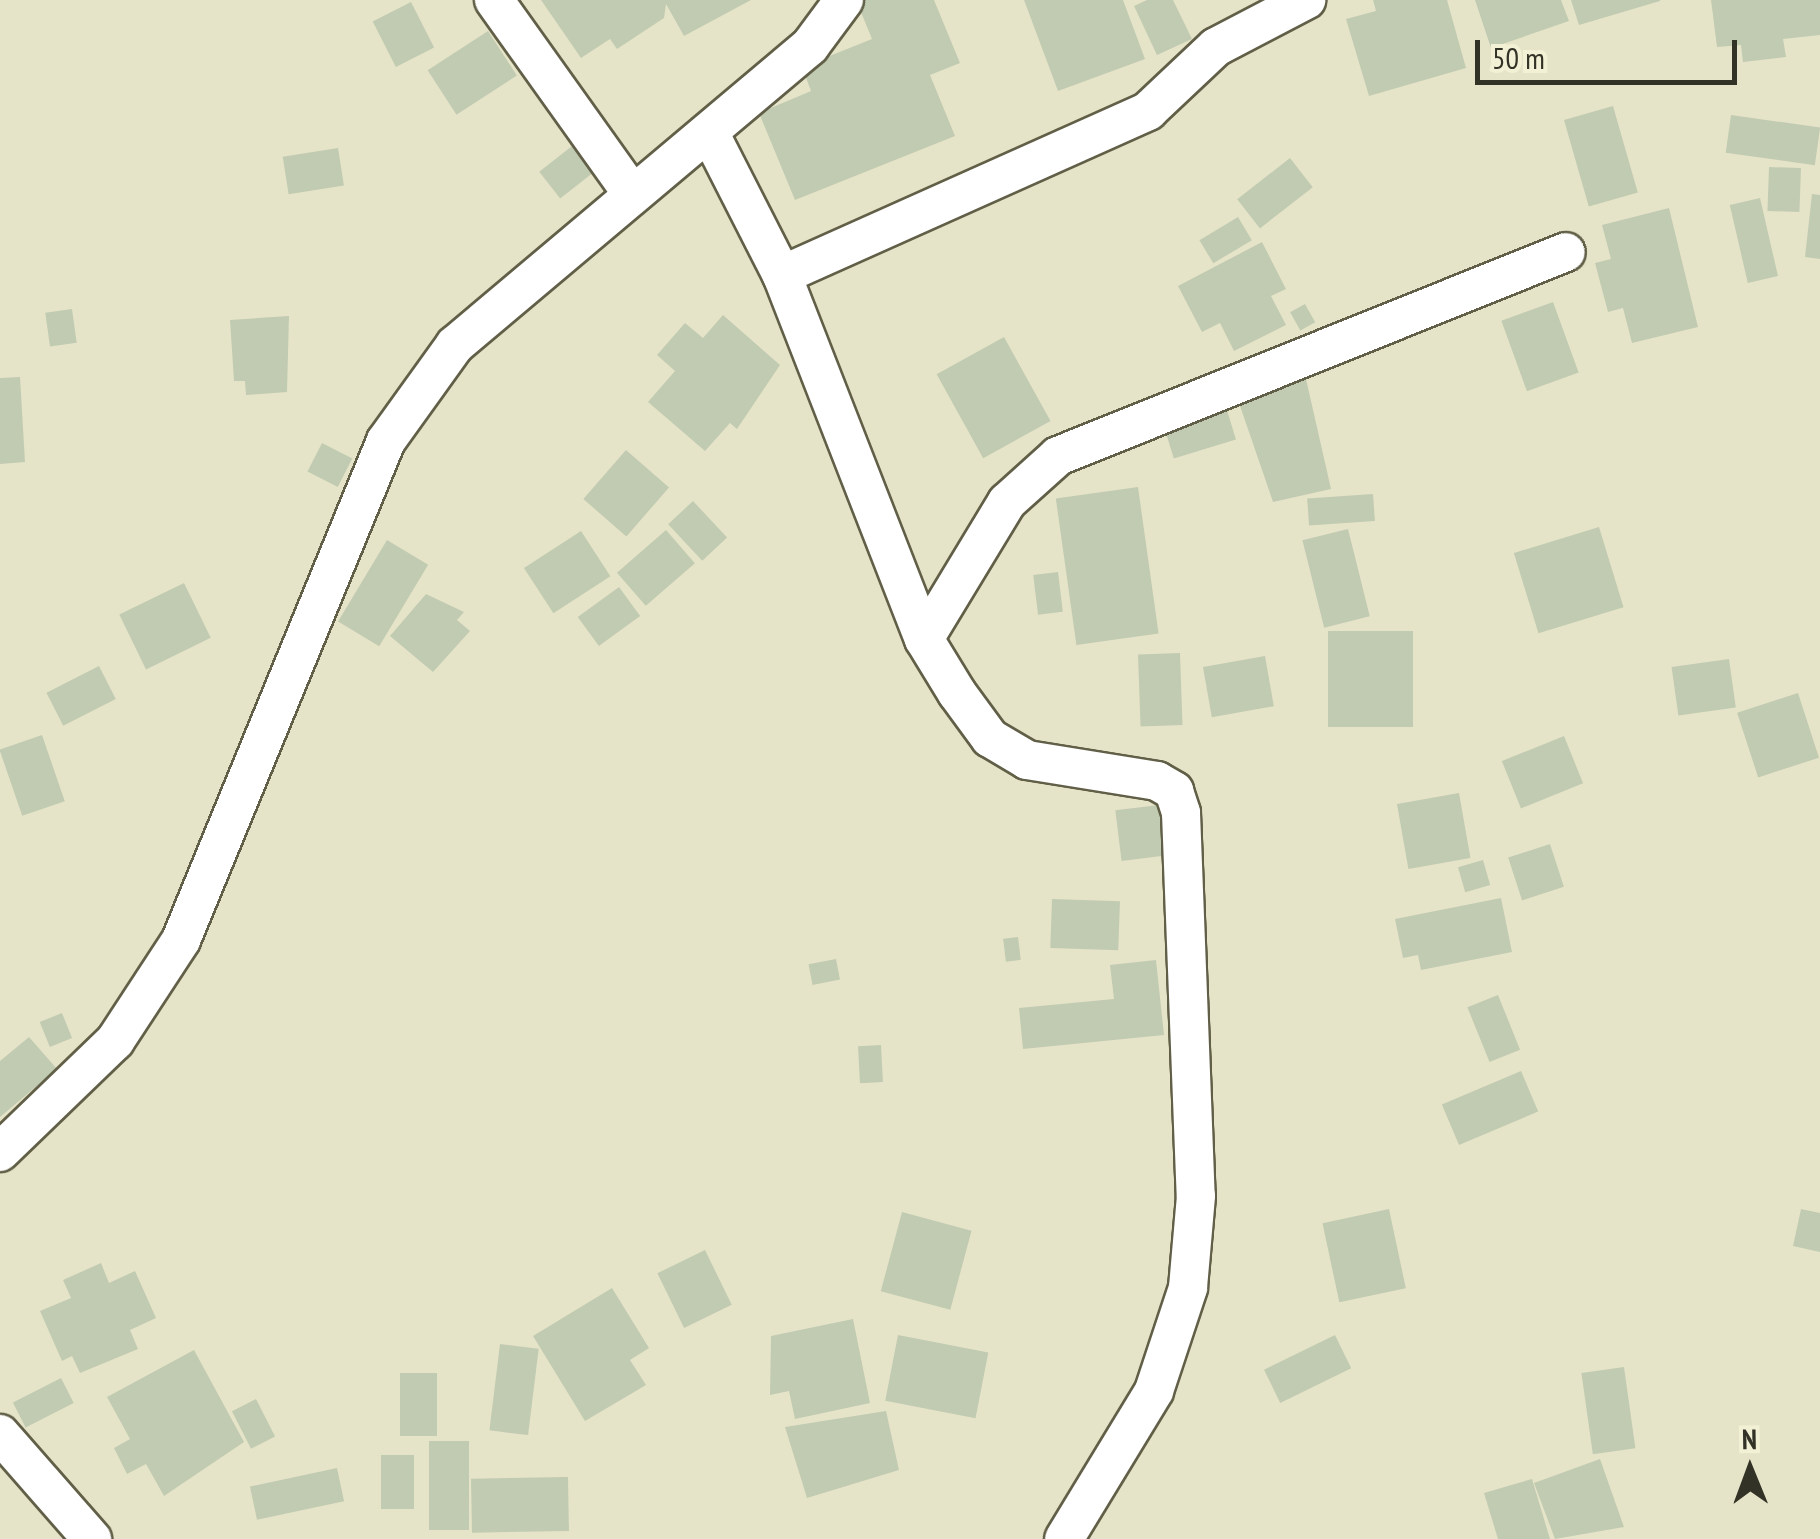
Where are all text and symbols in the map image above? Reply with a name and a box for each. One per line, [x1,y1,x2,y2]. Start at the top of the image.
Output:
scale bar [1480,20,1742,82]
text: 50 m [1492,38,1545,77]
north arrow [1700,1419,1800,1519]
text: N [1742,1420,1757,1457]

